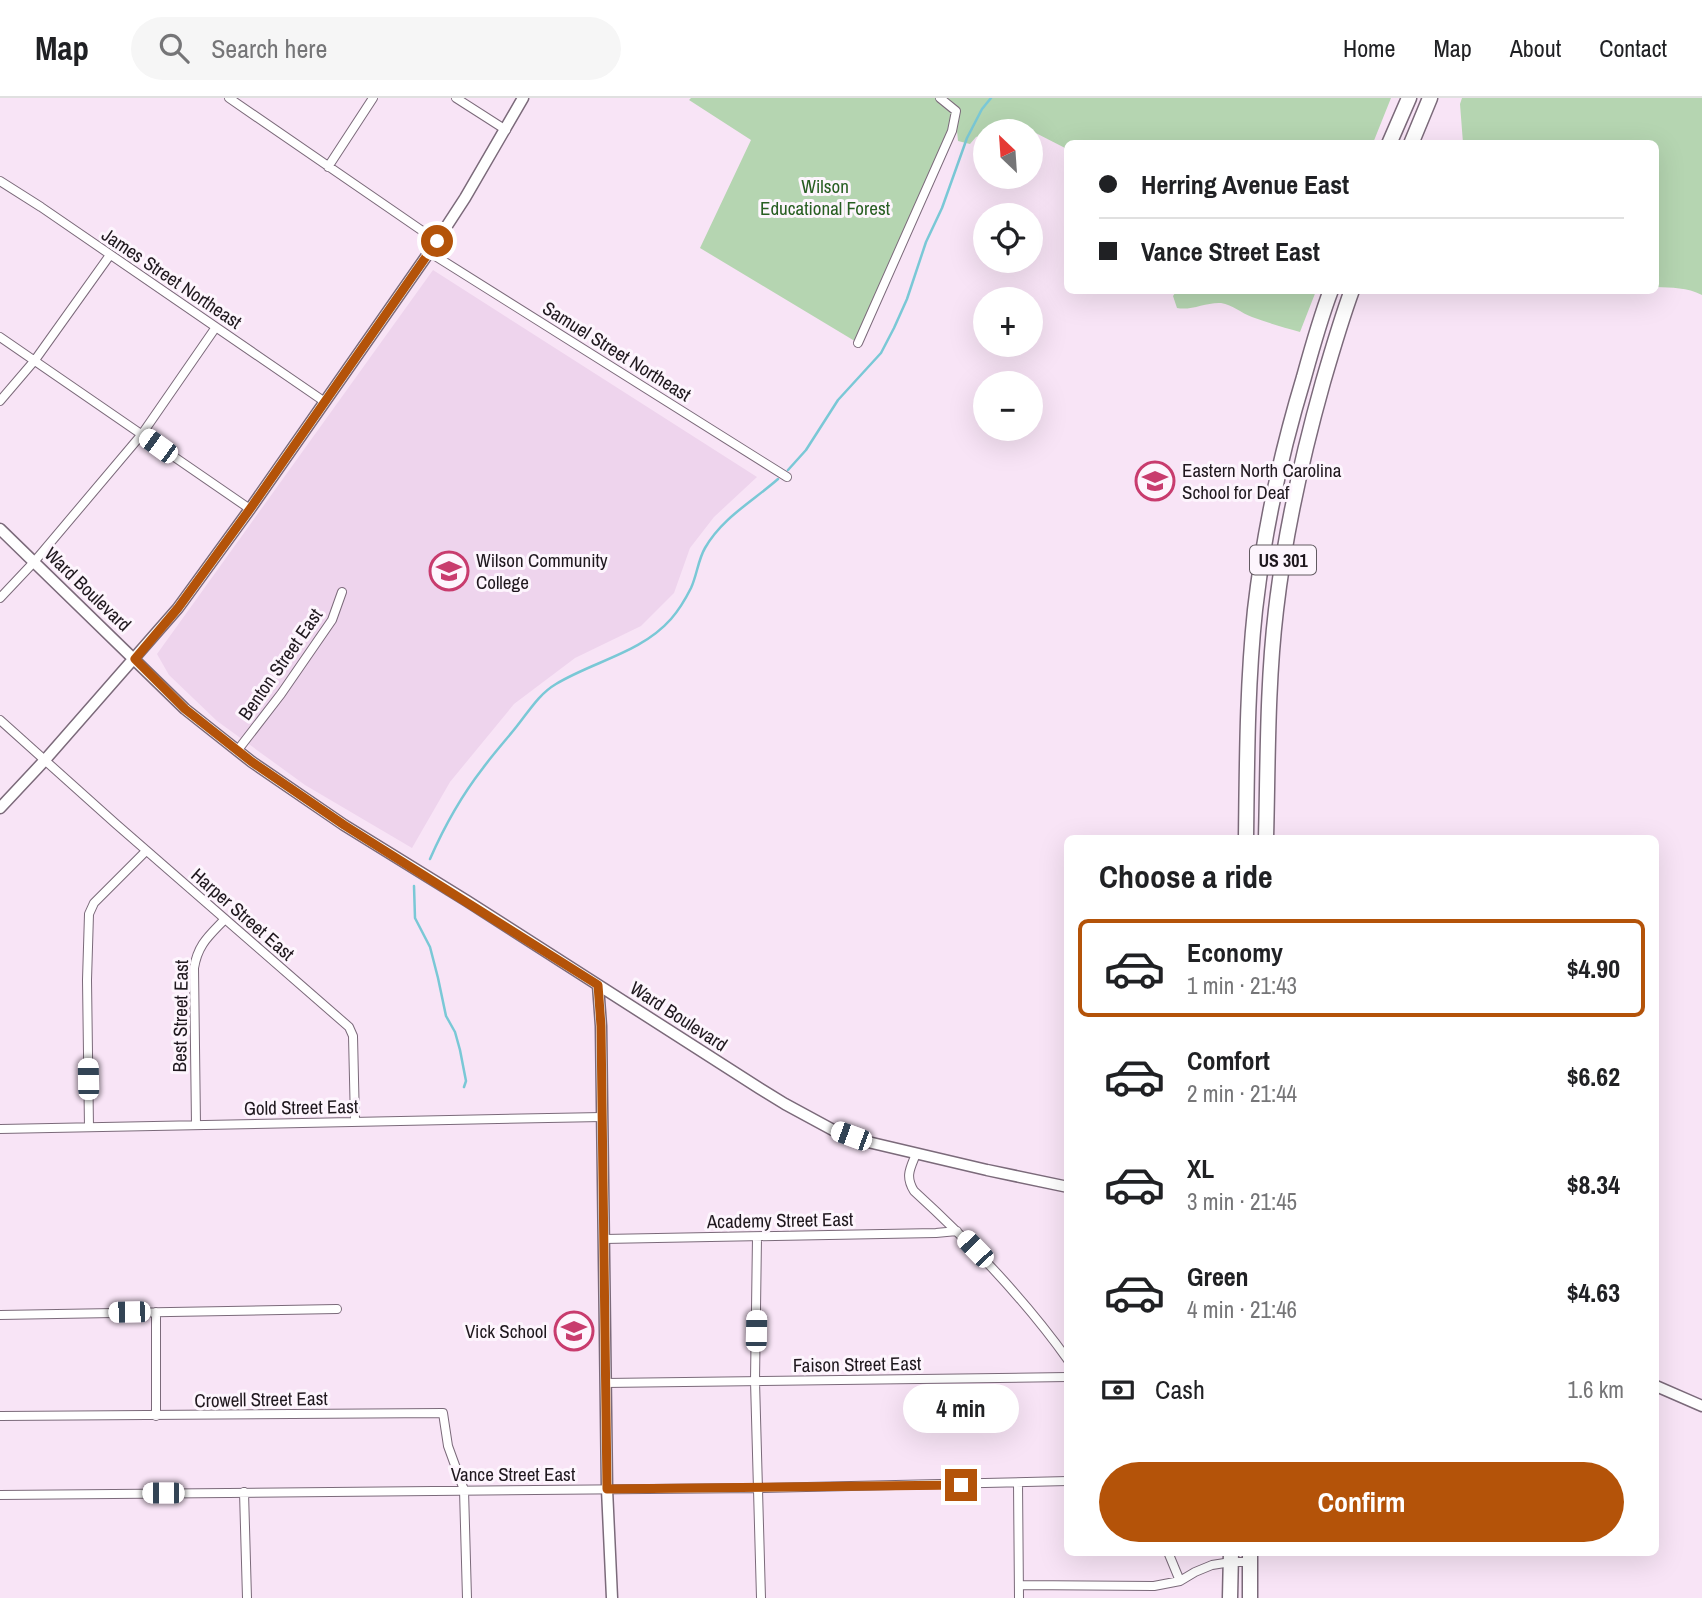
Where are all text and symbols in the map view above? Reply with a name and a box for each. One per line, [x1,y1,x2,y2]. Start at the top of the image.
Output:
search box [131,17,621,80]
text: Map [35,26,89,70]
icon: search [155,29,193,67]
text: Search here [211,31,327,66]
text: Home [1343,32,1395,64]
text: Map [1433,32,1472,64]
text: About [1510,32,1561,64]
text: Contact [1599,32,1667,64]
north arrow [973,119,1043,189]
map controls [973,119,1043,441]
text: Herring Avenue East [1141,167,1349,202]
park label: Wilson Educational Forest [760,173,891,221]
button: locate [973,203,1043,273]
street label: James Street Northeast [97,221,248,335]
route start [421,225,453,257]
text: Vance Street East [1141,234,1320,269]
button: + [973,287,1043,357]
street label: Samuel Street Northeast [538,295,697,408]
button: − [973,371,1043,441]
car [135,425,182,467]
place label: Eastern North Carolina School for Deaf [1182,457,1342,505]
school or university icon: Eastern North Carolina School for Deaf [1134,460,1176,502]
street label: Ward Boulevard [39,541,137,637]
road number: US 301 [1250,546,1316,574]
place label: Wilson Community College [476,547,608,595]
school or university icon: Wilson Community College [428,550,470,592]
street label: Benton Street East [232,602,329,725]
text: Choose a ride [1099,855,1273,898]
street label: Harper Street East [186,862,301,967]
text: Economy [1187,935,1283,970]
icon: car [1103,937,1166,1000]
text: $4.90 [1567,951,1620,986]
street label: Best Street East [166,959,194,1073]
text: 1 min · 21:43 [1187,970,1297,1001]
street label: Ward Boulevard [625,975,733,1057]
text: Comfort [1187,1043,1270,1078]
icon: car [1103,1045,1166,1108]
car [78,1058,99,1100]
text: $6.62 [1567,1059,1620,1094]
text: 2 min · 21:44 [1187,1078,1297,1109]
street label: Gold Street East [244,1093,359,1121]
car [828,1119,875,1153]
text: XL [1187,1151,1214,1186]
icon: car [1103,1153,1166,1216]
text: $8.34 [1567,1167,1620,1202]
text: 3 min · 21:45 [1187,1186,1297,1217]
street label: Academy Street East [706,1206,854,1234]
car [953,1227,998,1271]
text: Green [1187,1259,1249,1294]
icon: car [1103,1261,1166,1324]
text: $4.63 [1567,1275,1620,1310]
text: 4 min · 21:46 [1187,1294,1297,1325]
car [108,1301,151,1323]
school or university icon: Vick School [553,1310,595,1352]
car [746,1310,767,1352]
place label: Vick School [465,1318,547,1344]
street label: Faison Street East [793,1350,922,1378]
icon: cash [1099,1371,1137,1409]
text: Cash [1155,1372,1205,1407]
text: 1.6 km [1567,1374,1624,1405]
callout: 4 min [903,1384,1019,1432]
street label: Crowell Street East [194,1385,329,1413]
text: 4 min [936,1393,986,1424]
street label: Vance Street East [451,1461,576,1487]
button: Confirm [1099,1462,1624,1542]
route end [945,1469,977,1501]
car [143,1483,185,1504]

